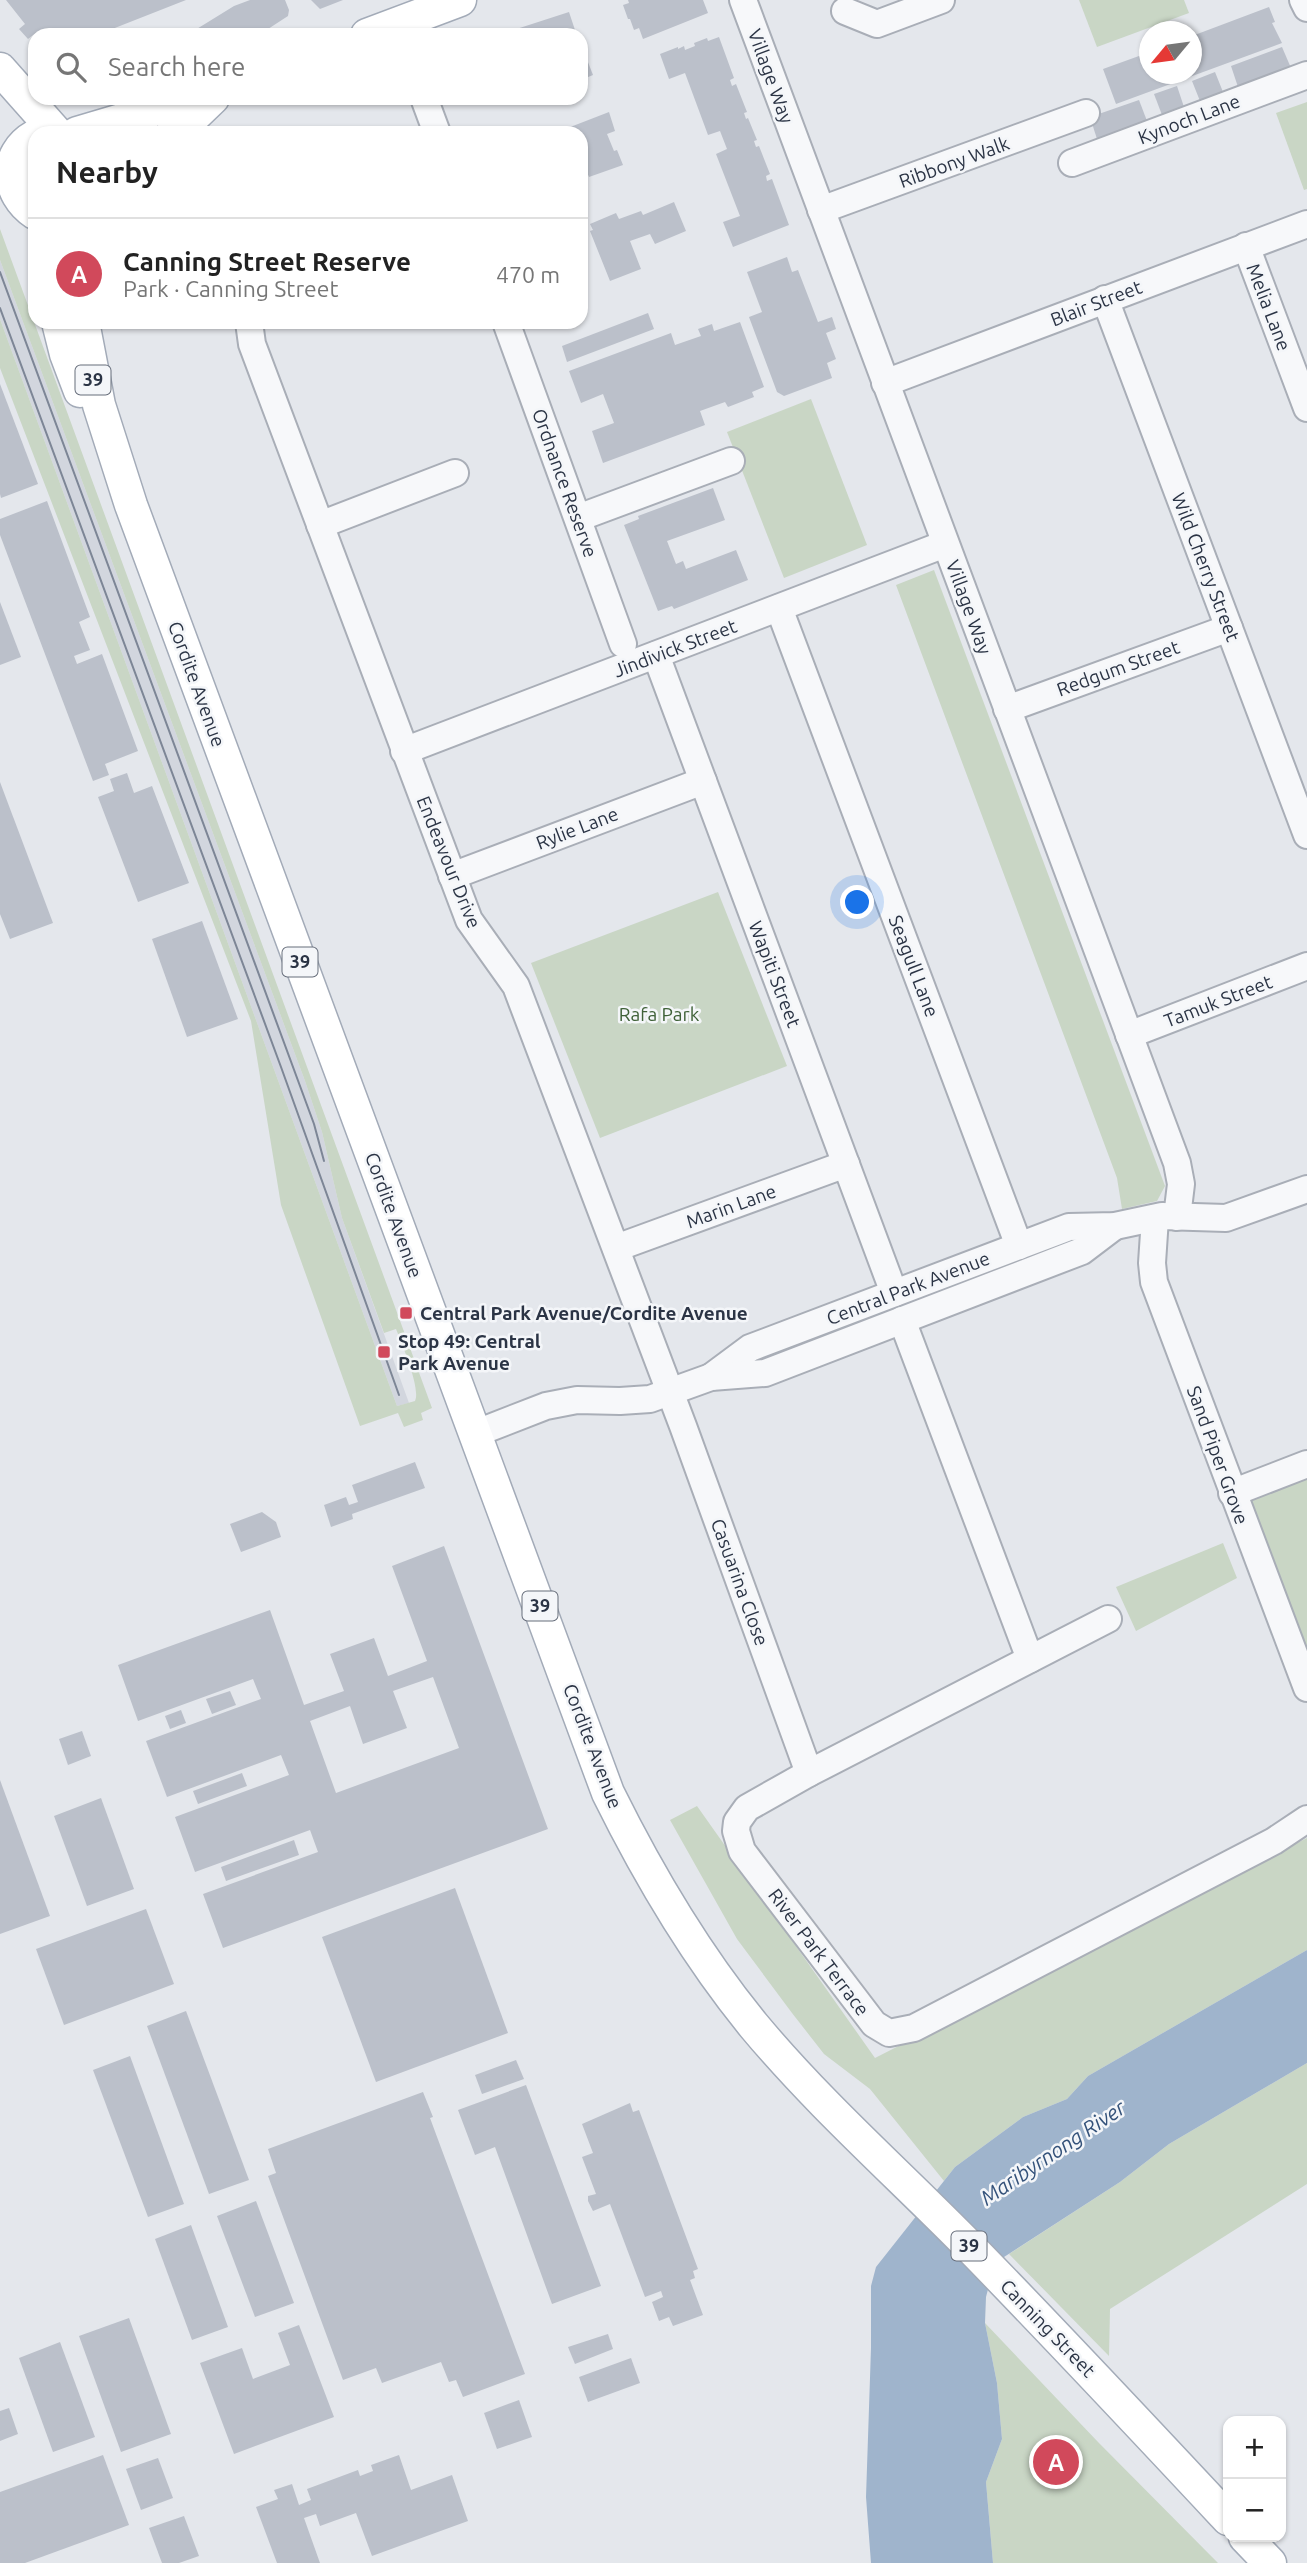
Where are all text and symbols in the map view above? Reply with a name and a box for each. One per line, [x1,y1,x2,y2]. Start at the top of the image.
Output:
north arrow [1139,21,1202,84]
street label: Village Way [744,26,798,126]
search box [28,28,588,105]
icon: search [52,48,90,86]
text: Search here [108,52,245,81]
street label: Kynoch Lane [1135,89,1243,149]
street label: Ribbony Walk [896,132,1012,192]
text: Nearby [56,155,158,189]
text: Canning Street Reserve [123,247,411,276]
street label: Melia Lane [1242,260,1296,354]
text: A [71,262,87,287]
text: 470 m [496,262,560,287]
street label: Blair Street [1047,275,1145,330]
text: Park · Canning Street [123,276,339,301]
road number: 39 [76,366,110,394]
street label: Ordnance Reserve [528,406,602,560]
street label: Wild Cherry Street [1168,490,1245,645]
street label: Village Way [942,557,996,657]
street label: Jindivick Street [610,614,740,682]
street label: Cordite Avenue [164,618,230,750]
street label: Redgum Street [1054,635,1183,700]
street label: Endeavour Drive [412,793,486,931]
street label: Rylie Lane [533,802,621,854]
your location [840,885,874,919]
street label: Seagull Lane [885,912,943,1020]
street label: Wapiti Street [745,918,806,1031]
road number: 39 [282,947,318,976]
street label: Tamuk Street [1161,970,1276,1032]
park label: Rafa Park [619,1003,700,1025]
street label: Cordite Avenue [361,1149,427,1281]
street label: Marin Lane [683,1180,779,1232]
street label: Central Park Avenue [823,1247,993,1329]
place label: Central Park Avenue/Cordite Avenue [420,1302,748,1324]
marker: Central Park Avenue/Cordite Avenue [398,1305,414,1321]
place label: Stop 49: Central Park Avenue [398,1330,541,1374]
marker: Stop 49: Central Park Avenue [376,1344,392,1360]
street label: Sand Piper Grove [1183,1383,1253,1527]
street label: Casuarina Close [707,1515,773,1649]
road number: 39 [522,1591,558,1620]
street label: Cordite Avenue [559,1680,627,1812]
street label: River Park Terrace [764,1884,874,2020]
water label: Maribyrnong River [976,2094,1130,2209]
road number: 39 [951,2232,986,2260]
street label: Canning Street [996,2275,1100,2382]
map controls [1223,2416,1286,2542]
button: + [1223,2416,1286,2479]
pin: A [1033,2436,1079,2488]
button: − [1223,2479,1286,2542]

